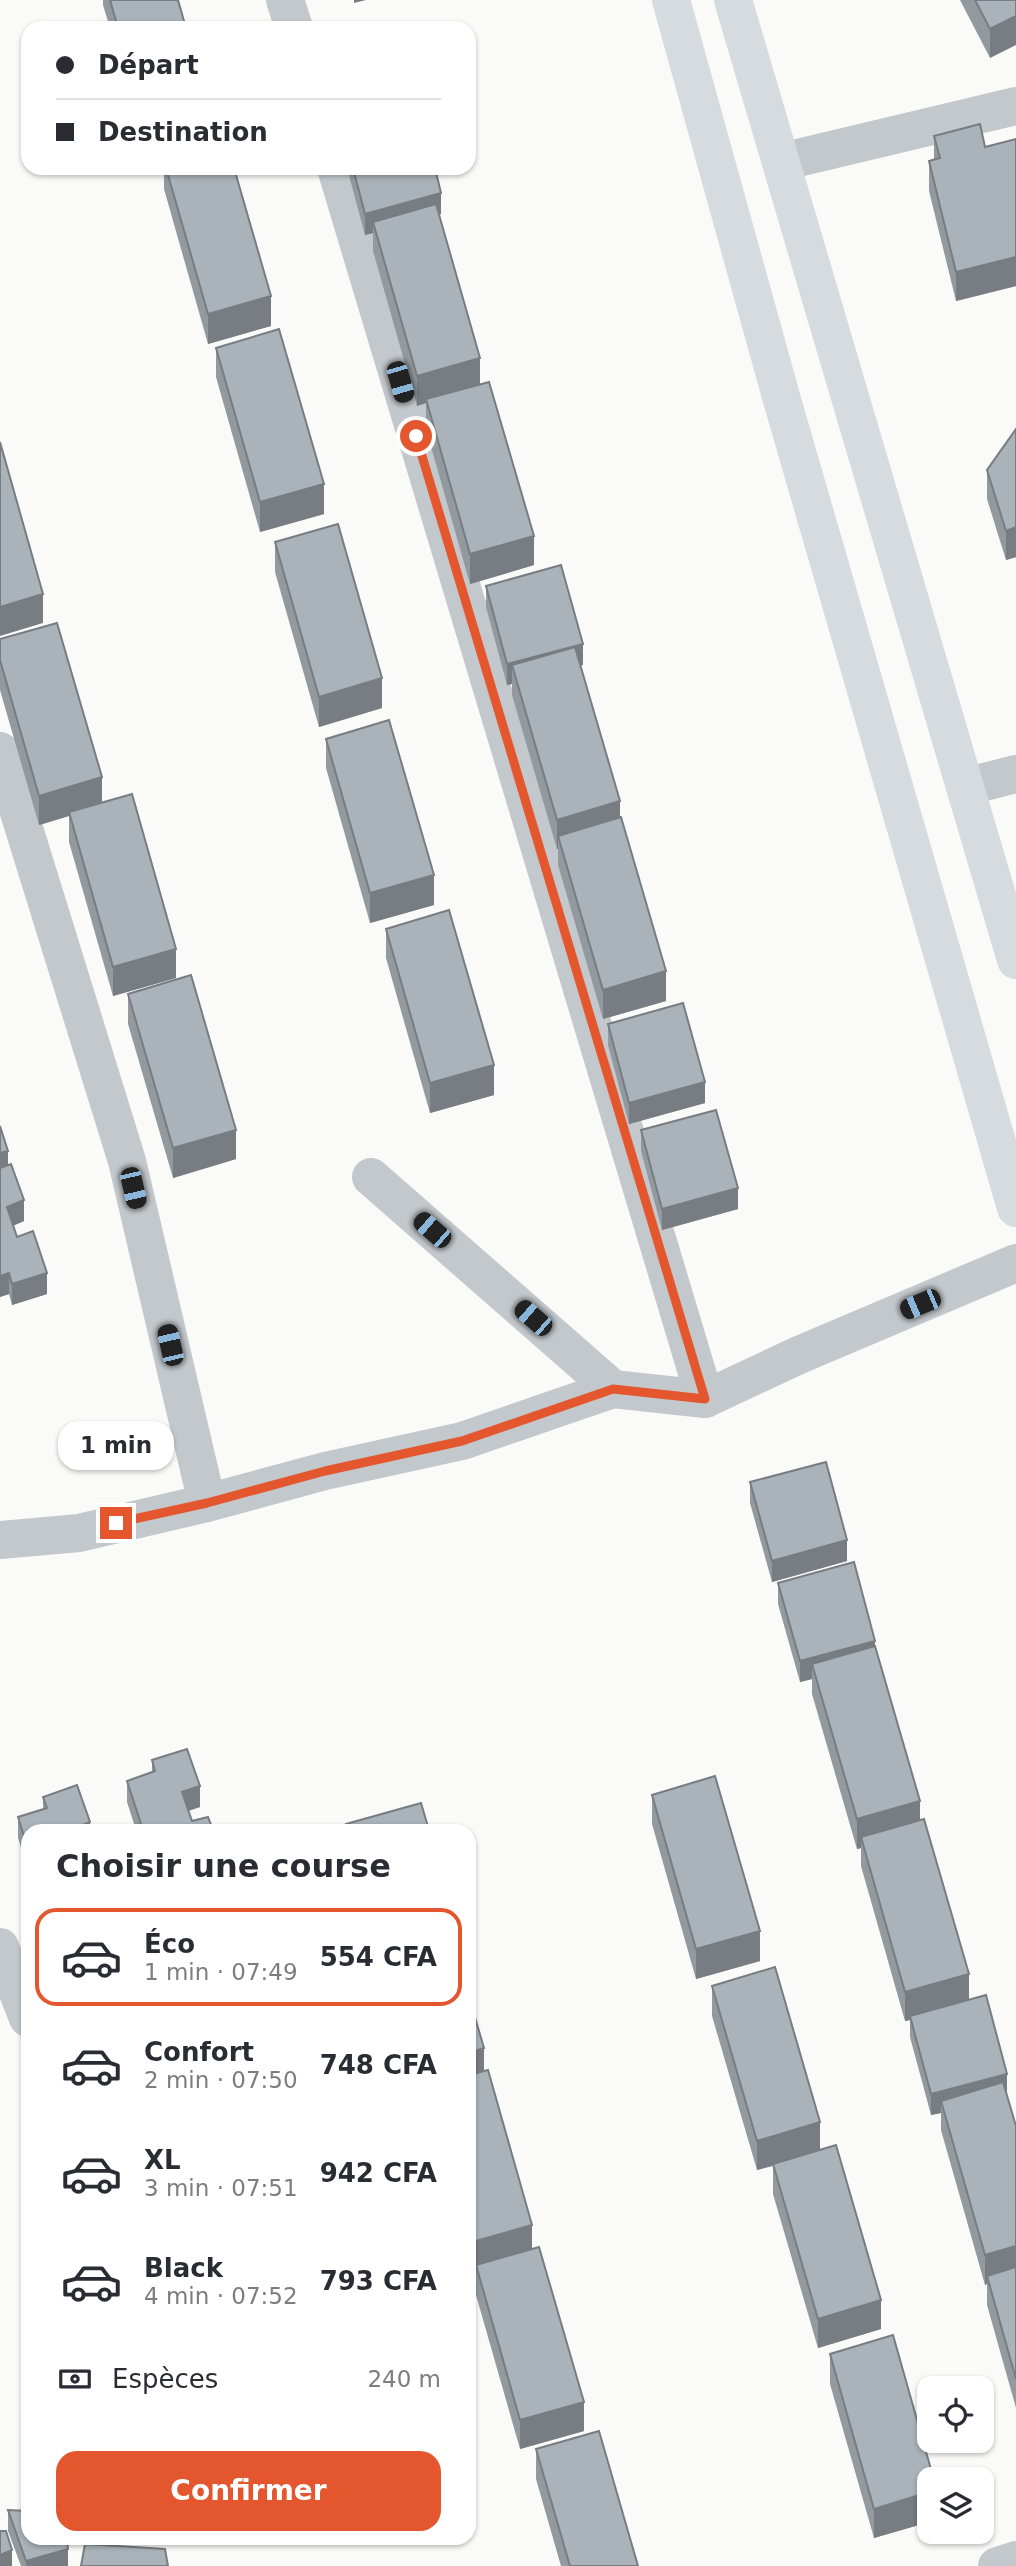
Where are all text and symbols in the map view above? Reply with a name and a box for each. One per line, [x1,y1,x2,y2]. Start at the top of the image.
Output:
text: Départ [98,50,199,80]
text: Destination [98,117,268,147]
car [385,359,416,405]
route start [400,420,432,452]
car [119,1165,148,1211]
car [410,1208,455,1252]
car [897,1286,944,1322]
car [511,1296,556,1340]
car [156,1322,185,1368]
callout: 1 min [58,1422,174,1470]
text: 1 min [80,1432,152,1458]
route end [100,1507,132,1539]
text: Choisir une course [56,1847,391,1885]
icon: car [60,1926,123,1989]
text: Éco [144,1929,195,1959]
text: 554 CFA [320,1942,437,1972]
text: 1 min · 07:49 [144,1959,298,1985]
icon: car [60,2034,123,2097]
text: Confort [144,2037,254,2067]
text: 748 CFA [320,2050,437,2080]
text: 2 min · 07:50 [144,2067,298,2093]
icon: car [60,2142,123,2205]
text: XL [144,2145,181,2175]
text: 942 CFA [320,2158,437,2188]
text: 3 min · 07:51 [144,2175,298,2201]
icon: car [60,2250,123,2313]
text: Black [144,2253,223,2283]
text: 793 CFA [320,2266,437,2296]
text: 4 min · 07:52 [144,2283,298,2309]
icon: cash [56,2360,94,2398]
text: Espèces [112,2364,218,2394]
text: 240 m [367,2366,441,2392]
map controls [917,2376,994,2544]
button: locate [917,2376,994,2453]
button: Confirmer [56,2451,441,2531]
button: layers [917,2467,994,2544]

